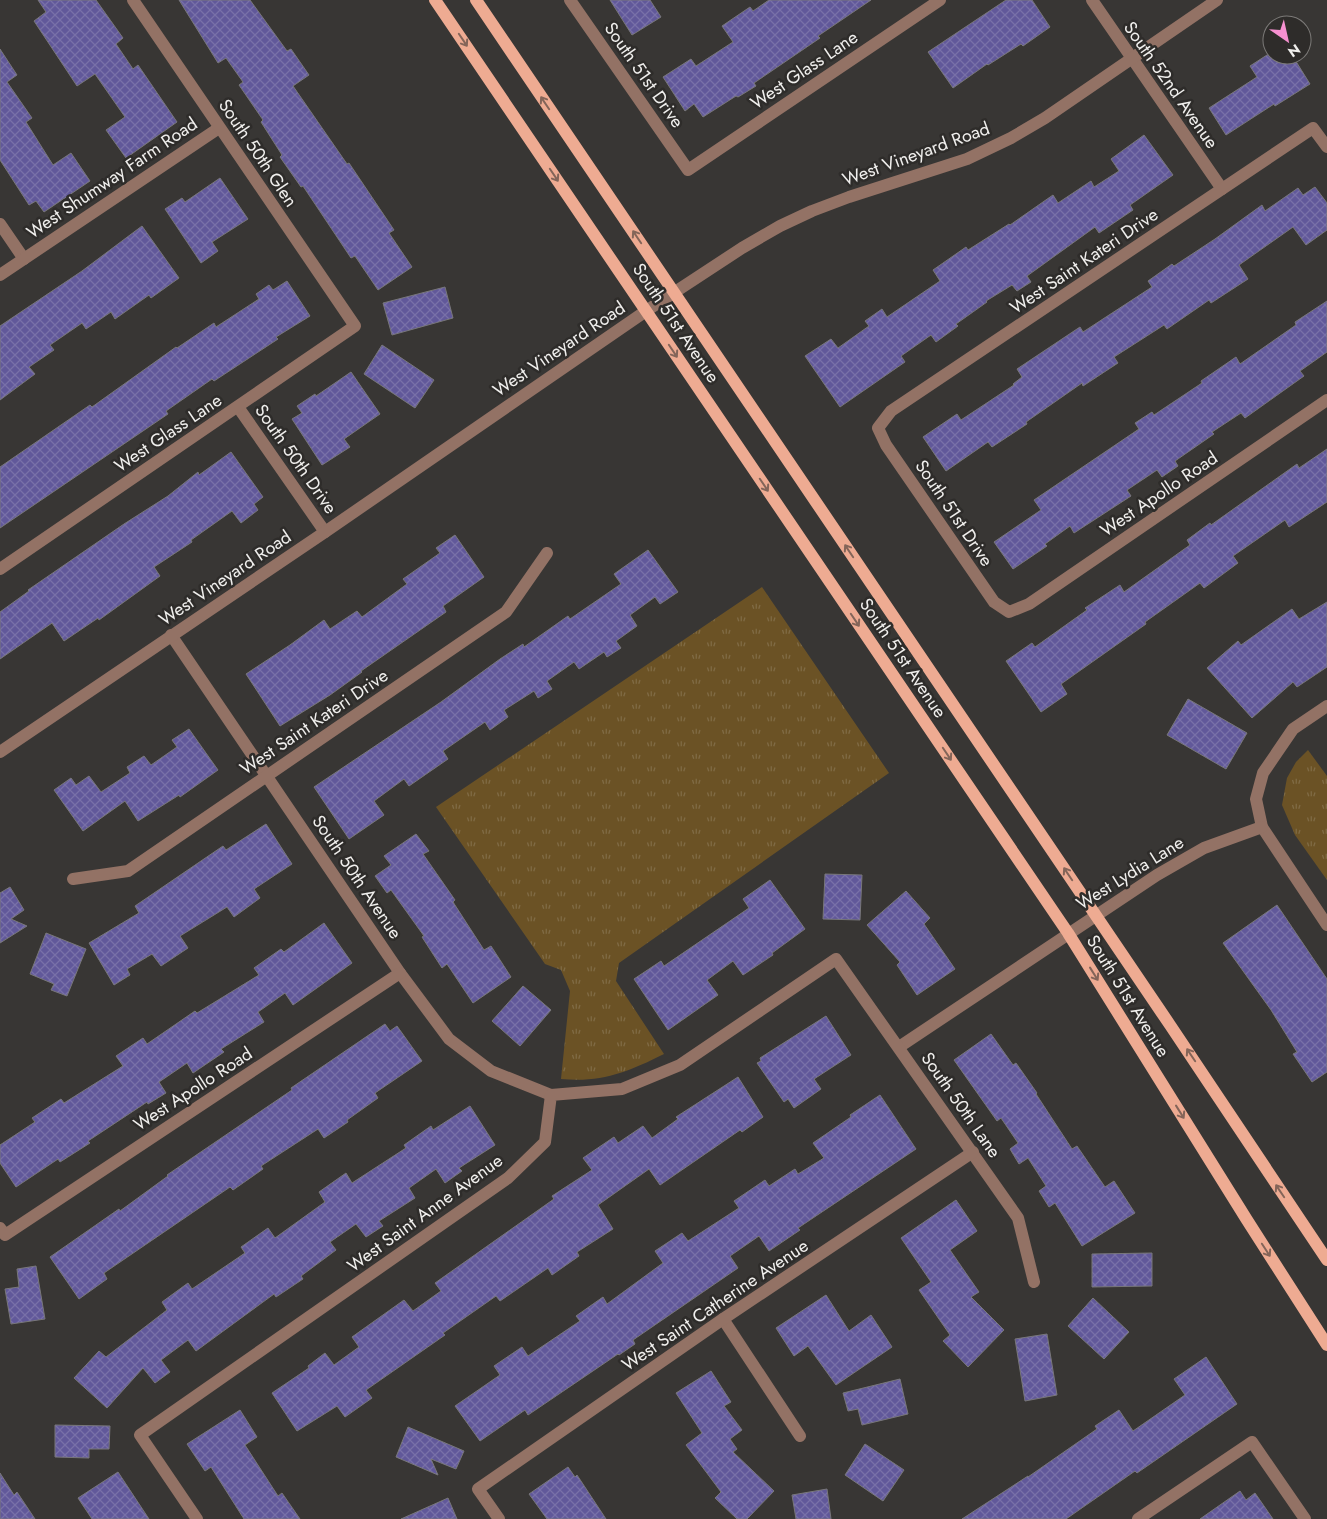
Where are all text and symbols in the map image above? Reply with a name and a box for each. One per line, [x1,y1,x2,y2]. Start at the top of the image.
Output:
north arrow [1262,15,1312,65]
street label: South 52nd Avenue [1117,16,1225,154]
street label: South 51st Drive [598,17,690,133]
street label: West Glass Lane [745,24,863,116]
one-way arrow [458,33,468,47]
text: N [1284,39,1304,62]
street label: South 50th Glen [212,94,304,212]
one-way arrow [540,96,550,110]
street label: West Shumway Farm Road [21,111,203,245]
street label: West Vineyard Road [839,115,993,193]
one-way arrow [549,168,559,182]
street label: West Saint Kateri Drive [1005,202,1163,320]
one-way arrow [632,230,642,244]
street label: South 51st Avenue [626,258,726,388]
street label: West Vineyard Road [488,295,630,403]
one-way arrow [668,344,679,358]
street label: West Glass Lane [109,387,227,479]
street label: South 50th Drive [249,399,343,519]
street label: West Apollo Road [1095,445,1223,543]
street label: South 51st Drive [909,455,999,571]
one-way arrow [760,478,770,492]
street label: West Vineyard Road [154,524,296,632]
one-way arrow [844,545,854,559]
street label: South 51st Avenue [853,593,953,723]
one-way arrow [850,613,861,627]
street label: West Saint Kateri Drive [235,663,393,781]
one-way arrow [942,747,952,761]
street label: South 50th Avenue [306,810,408,944]
street label: West Lydia Lane [1071,830,1189,916]
one-way arrow [1063,867,1073,881]
street label: South 51st Avenue [1080,930,1176,1062]
one-way arrow [1089,966,1099,980]
street label: West Apollo Road [128,1041,258,1137]
street label: South 50th Lane [915,1047,1007,1163]
one-way arrow [1185,1049,1195,1063]
one-way arrow [1174,1105,1185,1119]
street label: West Saint Anne Avenue [342,1148,508,1278]
one-way arrow [1275,1184,1285,1198]
street label: West Saint Catherine Avenue [617,1233,813,1377]
one-way arrow [1261,1242,1271,1256]

